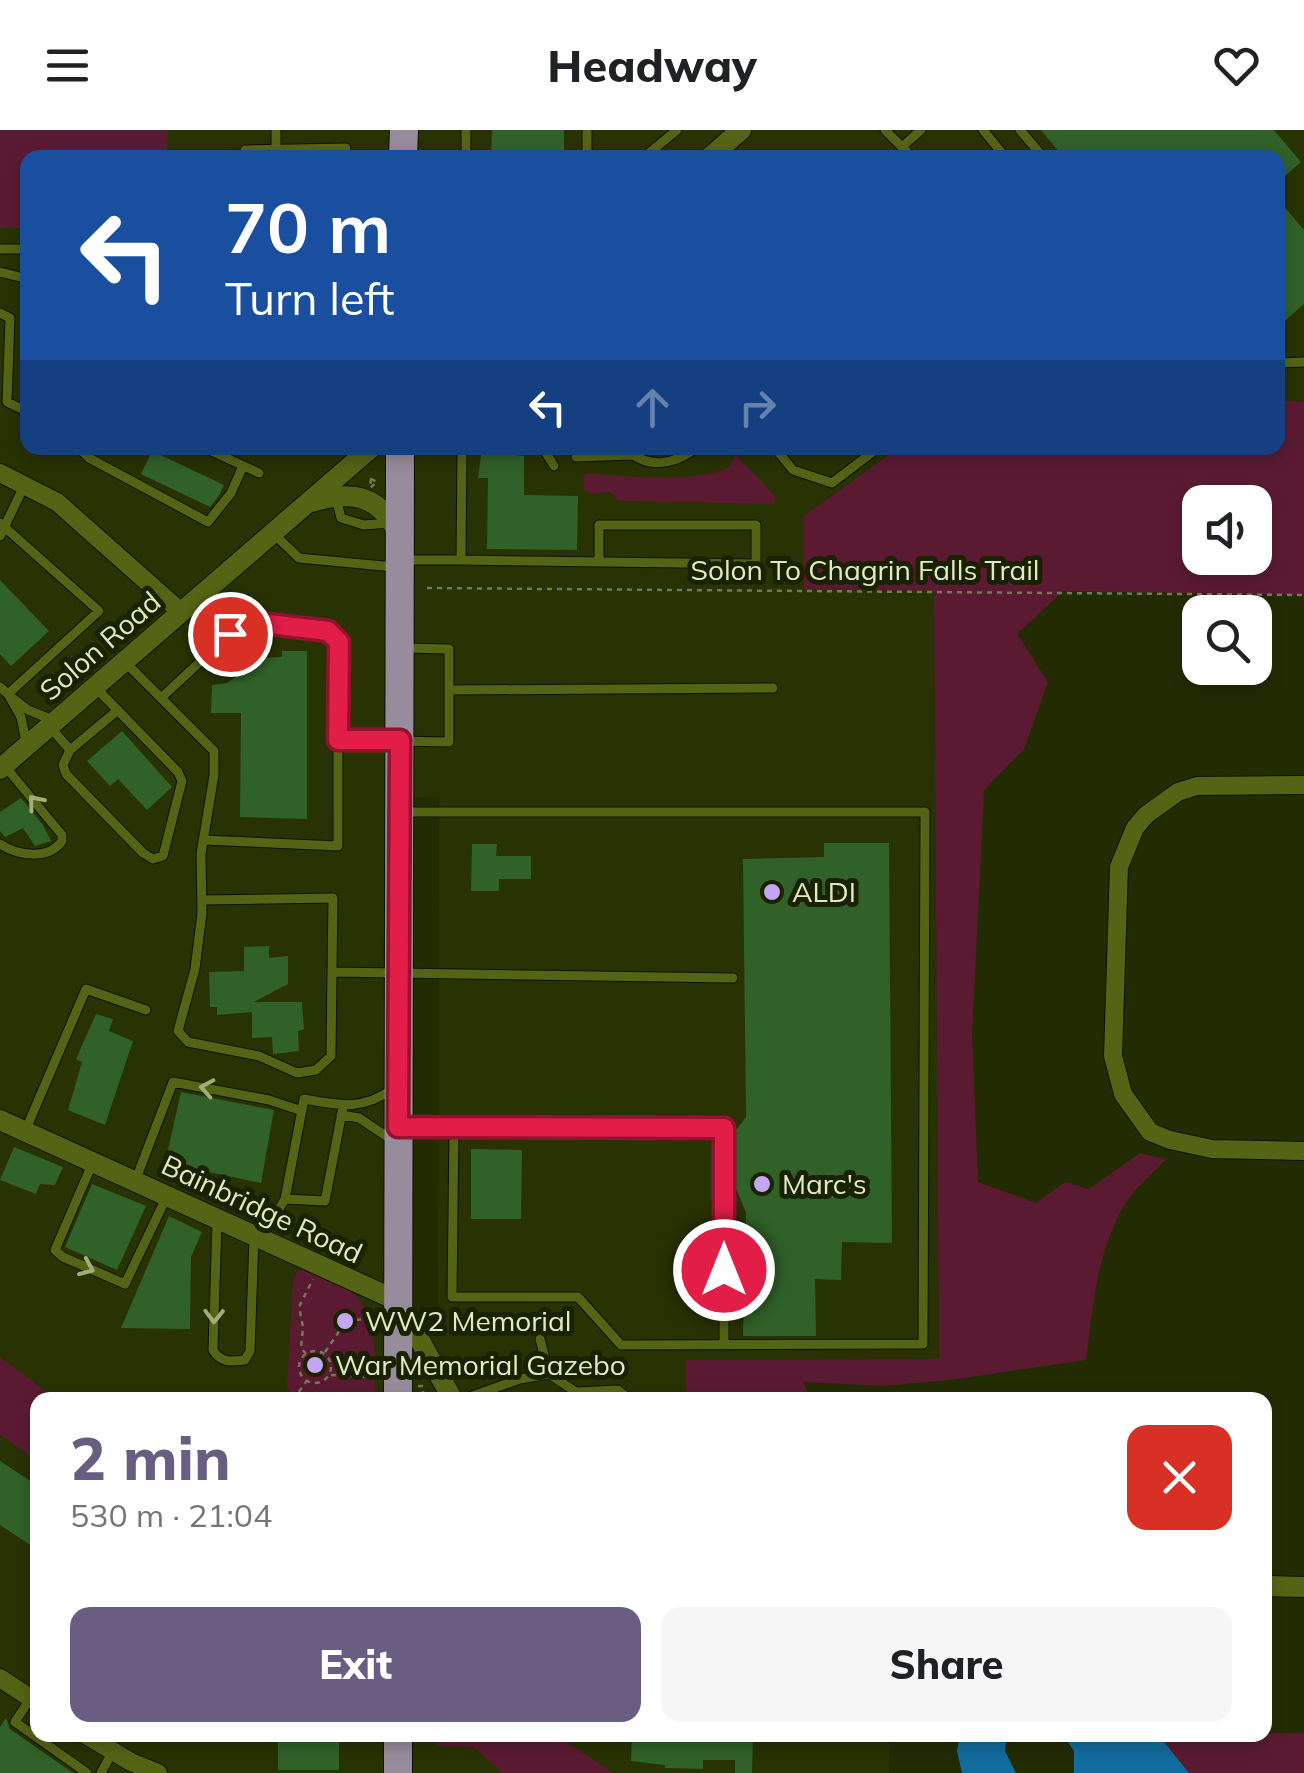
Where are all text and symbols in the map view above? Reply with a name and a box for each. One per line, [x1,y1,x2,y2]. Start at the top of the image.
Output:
text: Headway [547,37,757,93]
icon: menu [40,38,95,93]
icon: heart [1209,38,1264,93]
text: 70 m [225,183,391,271]
icon: left [60,190,190,320]
text: Turn left [225,270,394,326]
icon: left [520,380,575,435]
icon: ahead [625,380,680,435]
icon: right [730,380,785,435]
map controls [1182,485,1272,685]
button: sound [1182,485,1272,575]
street label: Solon To Chagrin Falls Trail [690,552,1040,587]
street label: Solon Road [32,584,167,708]
pin [188,592,273,677]
button: search [1182,595,1272,685]
icon: arrive [203,607,258,662]
one-way arrow [28,796,46,814]
place label: ALDI [792,874,856,909]
marker: ALDI [761,881,783,903]
one-way arrow [199,1078,216,1099]
street label: Bainbridge Road [156,1147,368,1270]
place label: Marc's [782,1166,867,1201]
marker: Marc's [751,1173,773,1195]
position arrow [672,1218,776,1322]
one-way arrow [77,1256,95,1276]
place label: WW2 Memorial [365,1303,572,1338]
one-way arrow [203,1309,224,1325]
marker: WW2 Memorial [334,1310,356,1332]
place label: War Memorial Gazebo [335,1347,626,1382]
marker: War Memorial Gazebo [304,1354,326,1376]
text: 2 min [70,1420,231,1495]
button: close [1127,1425,1232,1530]
text: 530 m · 21:04 [70,1495,272,1535]
button: Exit [70,1607,641,1722]
button: Share [661,1607,1232,1722]

